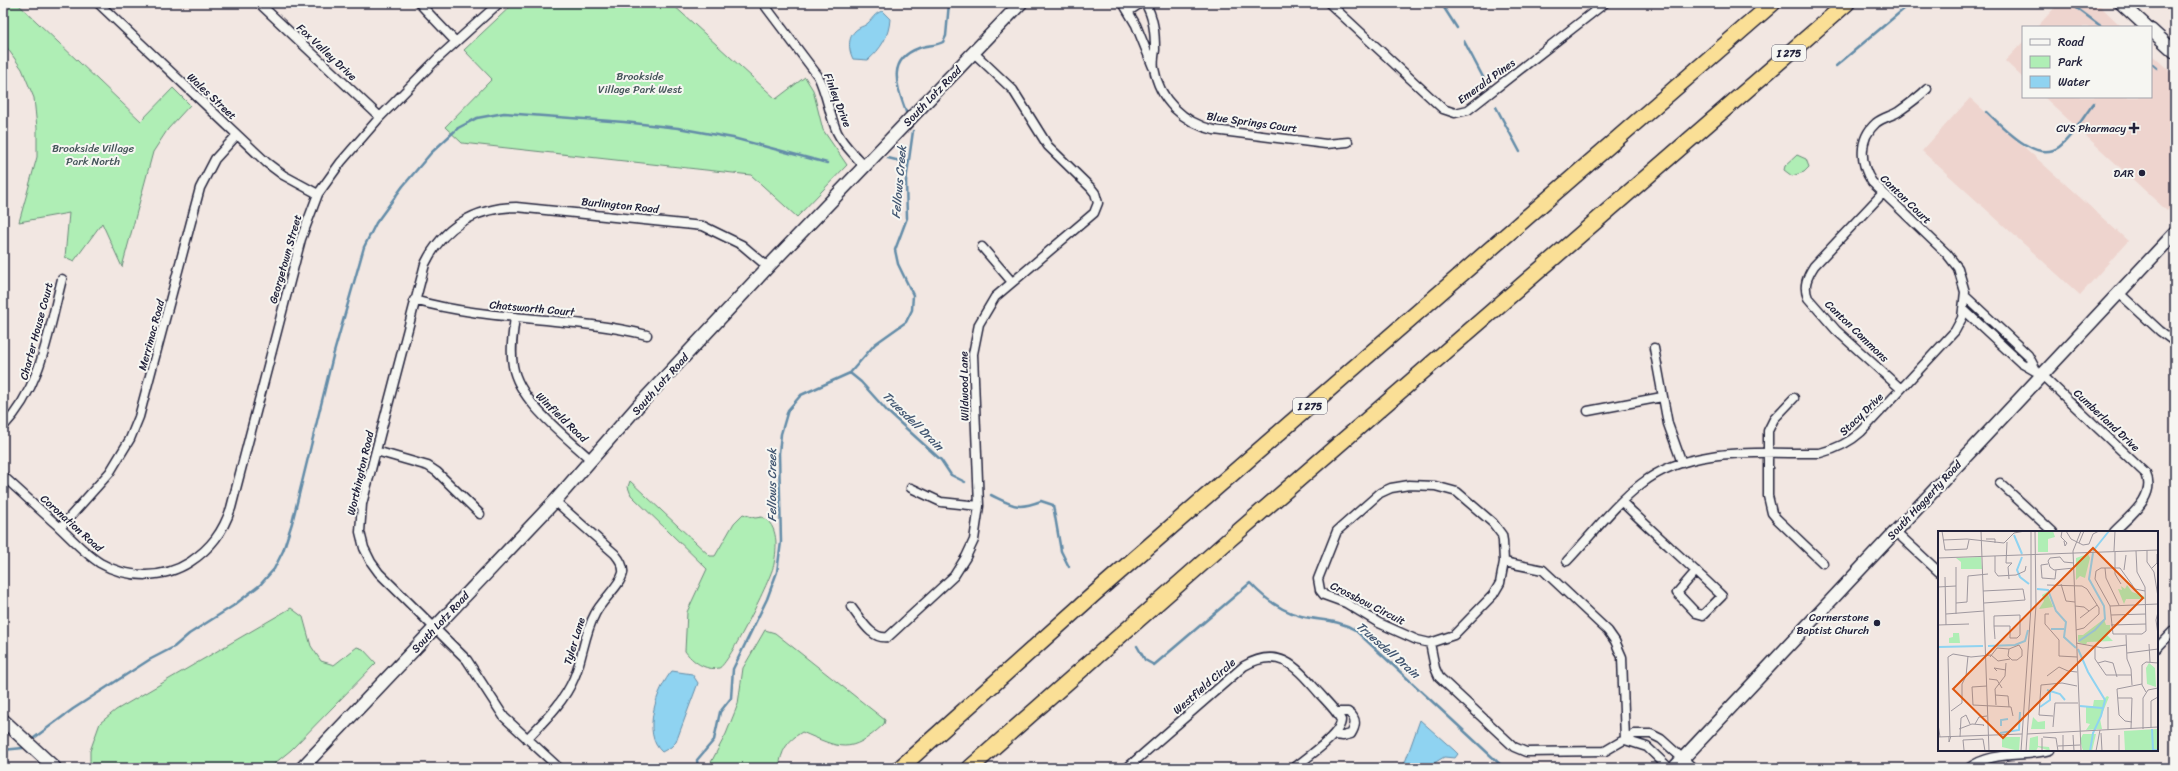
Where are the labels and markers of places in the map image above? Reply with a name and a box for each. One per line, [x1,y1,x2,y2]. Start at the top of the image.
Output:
place label: CVS Pharmacy [2056,119,2126,138]
marker: CVS Pharmacy [2129,123,2139,133]
place label: DAR [2114,164,2134,183]
marker: DAR [2137,168,2147,178]
place label: Cornerstone Baptist Church [1796,608,1869,640]
marker: Cornerstone Baptist Church [1872,618,1882,628]

